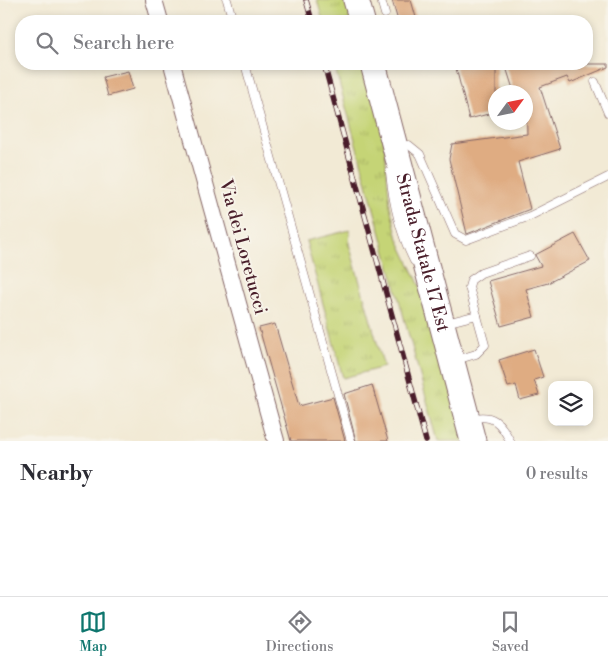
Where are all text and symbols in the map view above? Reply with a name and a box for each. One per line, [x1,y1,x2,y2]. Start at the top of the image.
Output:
search box [15,15,593,70]
icon: search [33,29,61,57]
text: Search here [73,31,174,55]
north arrow [488,85,533,130]
street label: Strada Statale 17 Est [391,171,455,335]
street label: Via dei Loretucci [214,176,272,317]
map controls [548,381,593,426]
button: layers [548,381,593,426]
text: Nearby [20,461,93,487]
text: 0 results [526,464,588,484]
tab: Map [79,608,107,656]
tab: Directions [266,608,333,656]
tab: Saved [492,608,529,656]

